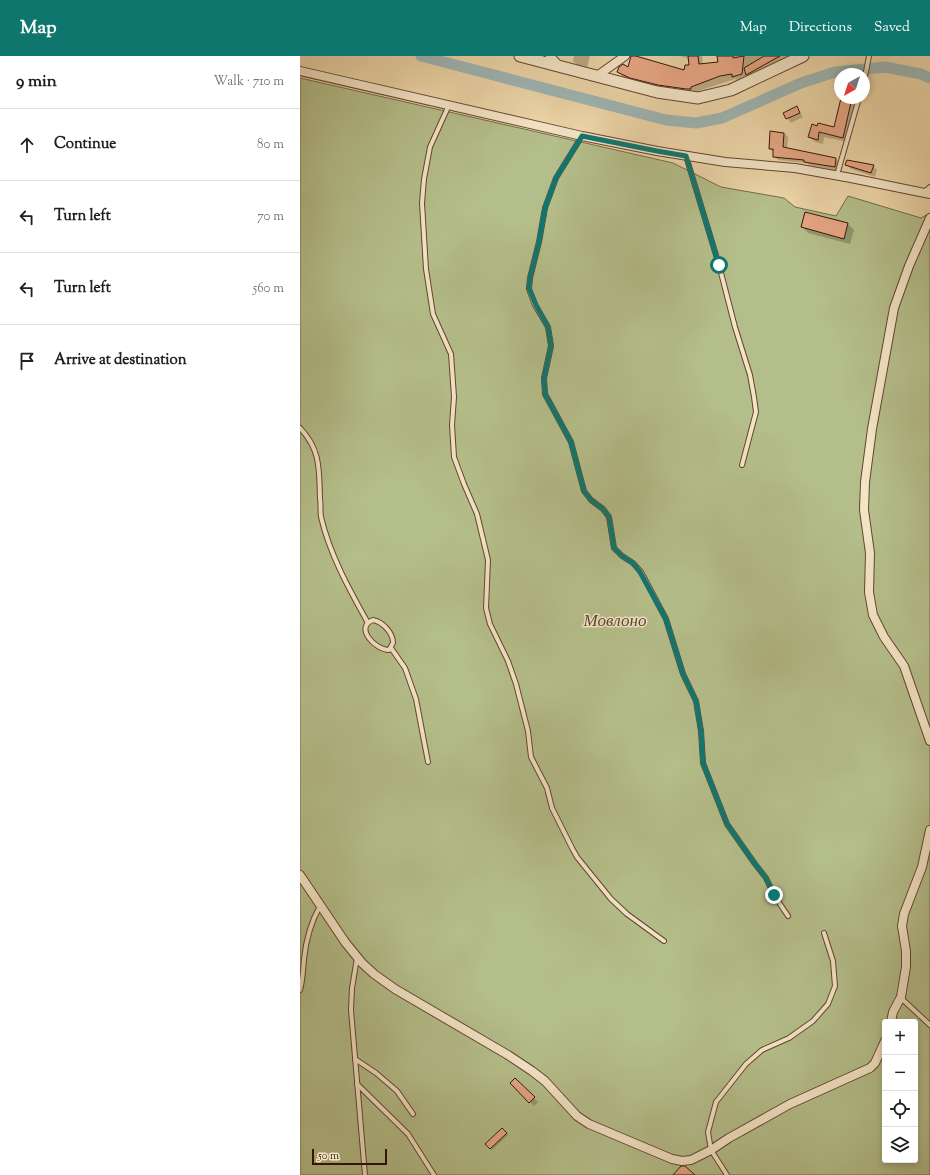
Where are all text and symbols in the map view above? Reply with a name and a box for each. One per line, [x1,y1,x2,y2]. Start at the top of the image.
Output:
text: Map [20,15,57,42]
text: Map [740,18,767,38]
text: Directions [789,18,852,38]
text: Saved [874,18,910,38]
north arrow [834,68,870,104]
text: 9 min [16,70,57,94]
text: Walk · 710 m [213,73,284,91]
icon: ahead [16,134,38,156]
text: Continue [54,134,116,155]
text: 80 m [257,136,284,154]
icon: left [16,206,38,228]
text: Turn left [54,206,111,227]
text: 70 m [257,208,284,226]
route start [710,256,728,274]
icon: left [16,278,38,300]
text: Turn left [54,278,111,299]
text: 560 m [253,280,284,298]
icon: arrive [16,350,38,372]
text: Arrive at destination [54,350,187,371]
park label: Мовлоно [583,610,646,634]
route end [765,886,783,904]
map controls [882,1019,918,1163]
button: + [882,1019,918,1055]
button: − [882,1055,918,1091]
button: locate [882,1091,918,1127]
button: layers [882,1127,918,1163]
scale bar [312,1147,387,1166]
text: 50 m [318,1148,339,1164]

